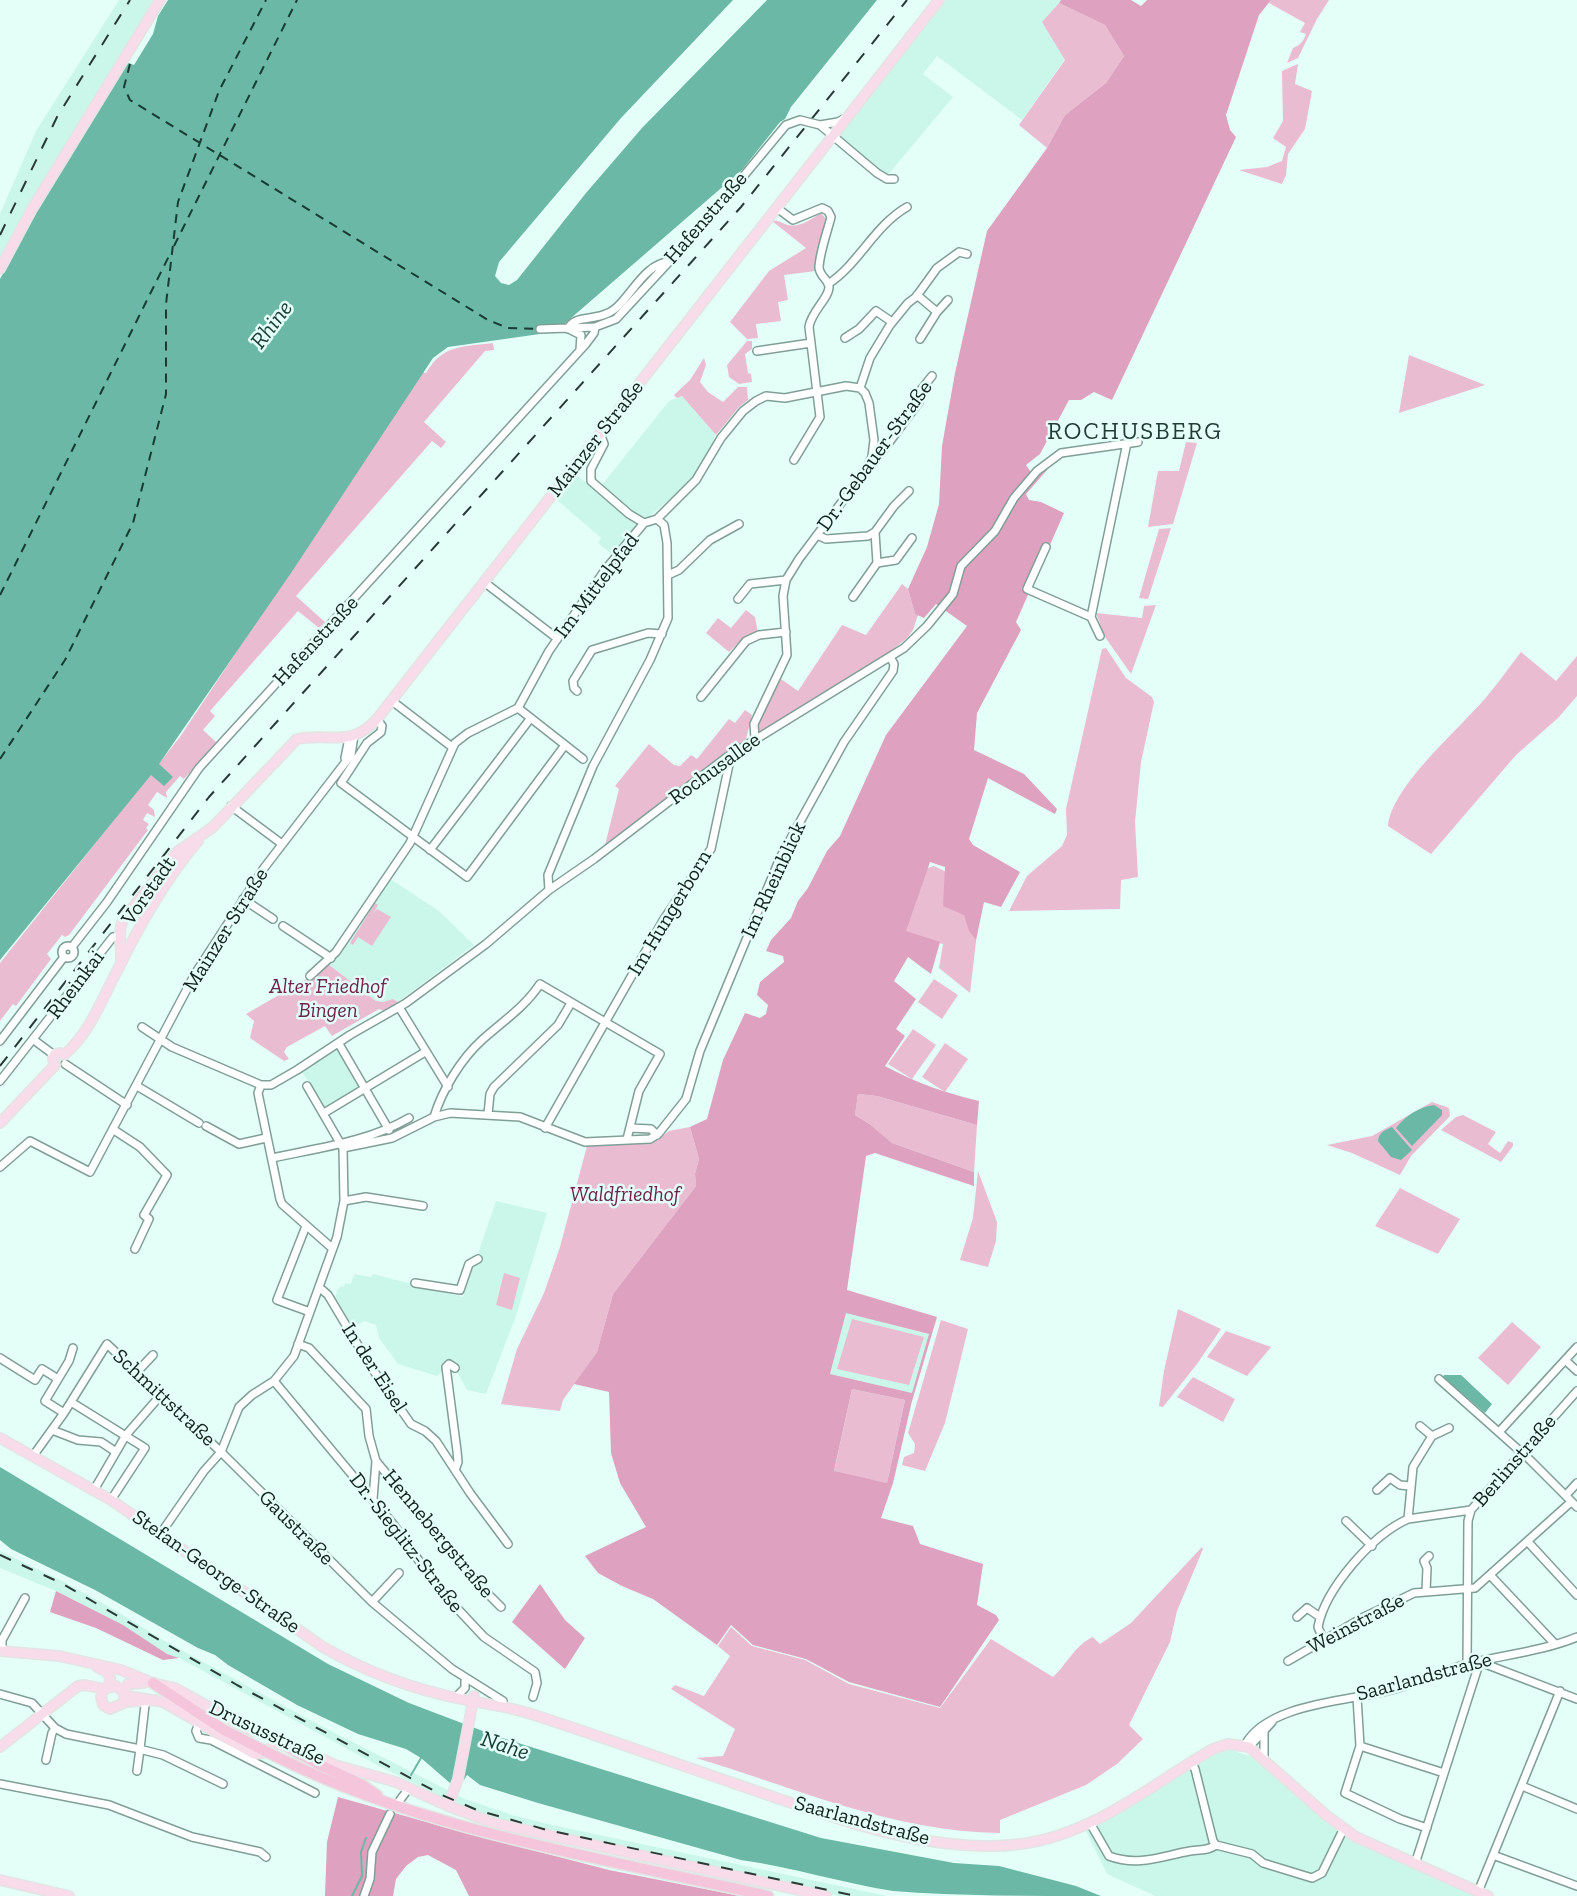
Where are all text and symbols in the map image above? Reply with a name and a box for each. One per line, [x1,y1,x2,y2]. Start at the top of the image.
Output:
street label: Hafenstraße [659,167,753,269]
water label: Rhine [245,295,299,355]
street label: Mainzer Straße [543,376,649,502]
street label: Dr.-Gebauer-Straße [812,376,938,536]
district label: ROCHUSBERG [1048,418,1222,446]
street label: Im Mittelpfad [549,528,645,644]
street label: Hafenstraße [268,591,364,691]
street label: Rochusallee [664,727,766,811]
street label: Im Rheinblick [736,818,812,942]
street label: Im Hungerborn [623,846,717,980]
street label: Vorstadt [116,852,182,930]
street label: Mainzer Straße [178,864,274,996]
street label: Rheinkai [42,946,110,1024]
park label: Alter Friedhof Bingen [269,974,387,1024]
park label: Waldfriedhof [570,1182,680,1208]
street label: In der Eisel [336,1319,412,1417]
street label: Schmittstraße [107,1344,221,1452]
street label: Berlinstraße [1468,1410,1562,1512]
street label: Hennebergstraße [377,1465,499,1603]
street label: Dr.-Sieglitz-Straße [344,1468,468,1618]
street label: Gaustraße [253,1485,339,1571]
street label: Stefan-George-Straße [127,1505,305,1639]
street label: Weinstraße [1303,1588,1409,1660]
street label: Saarlandstraße [1354,1647,1494,1707]
street label: Drususstraße [205,1695,329,1771]
water label: Nahe [477,1725,533,1767]
street label: Saarlandstraße [792,1791,932,1851]

